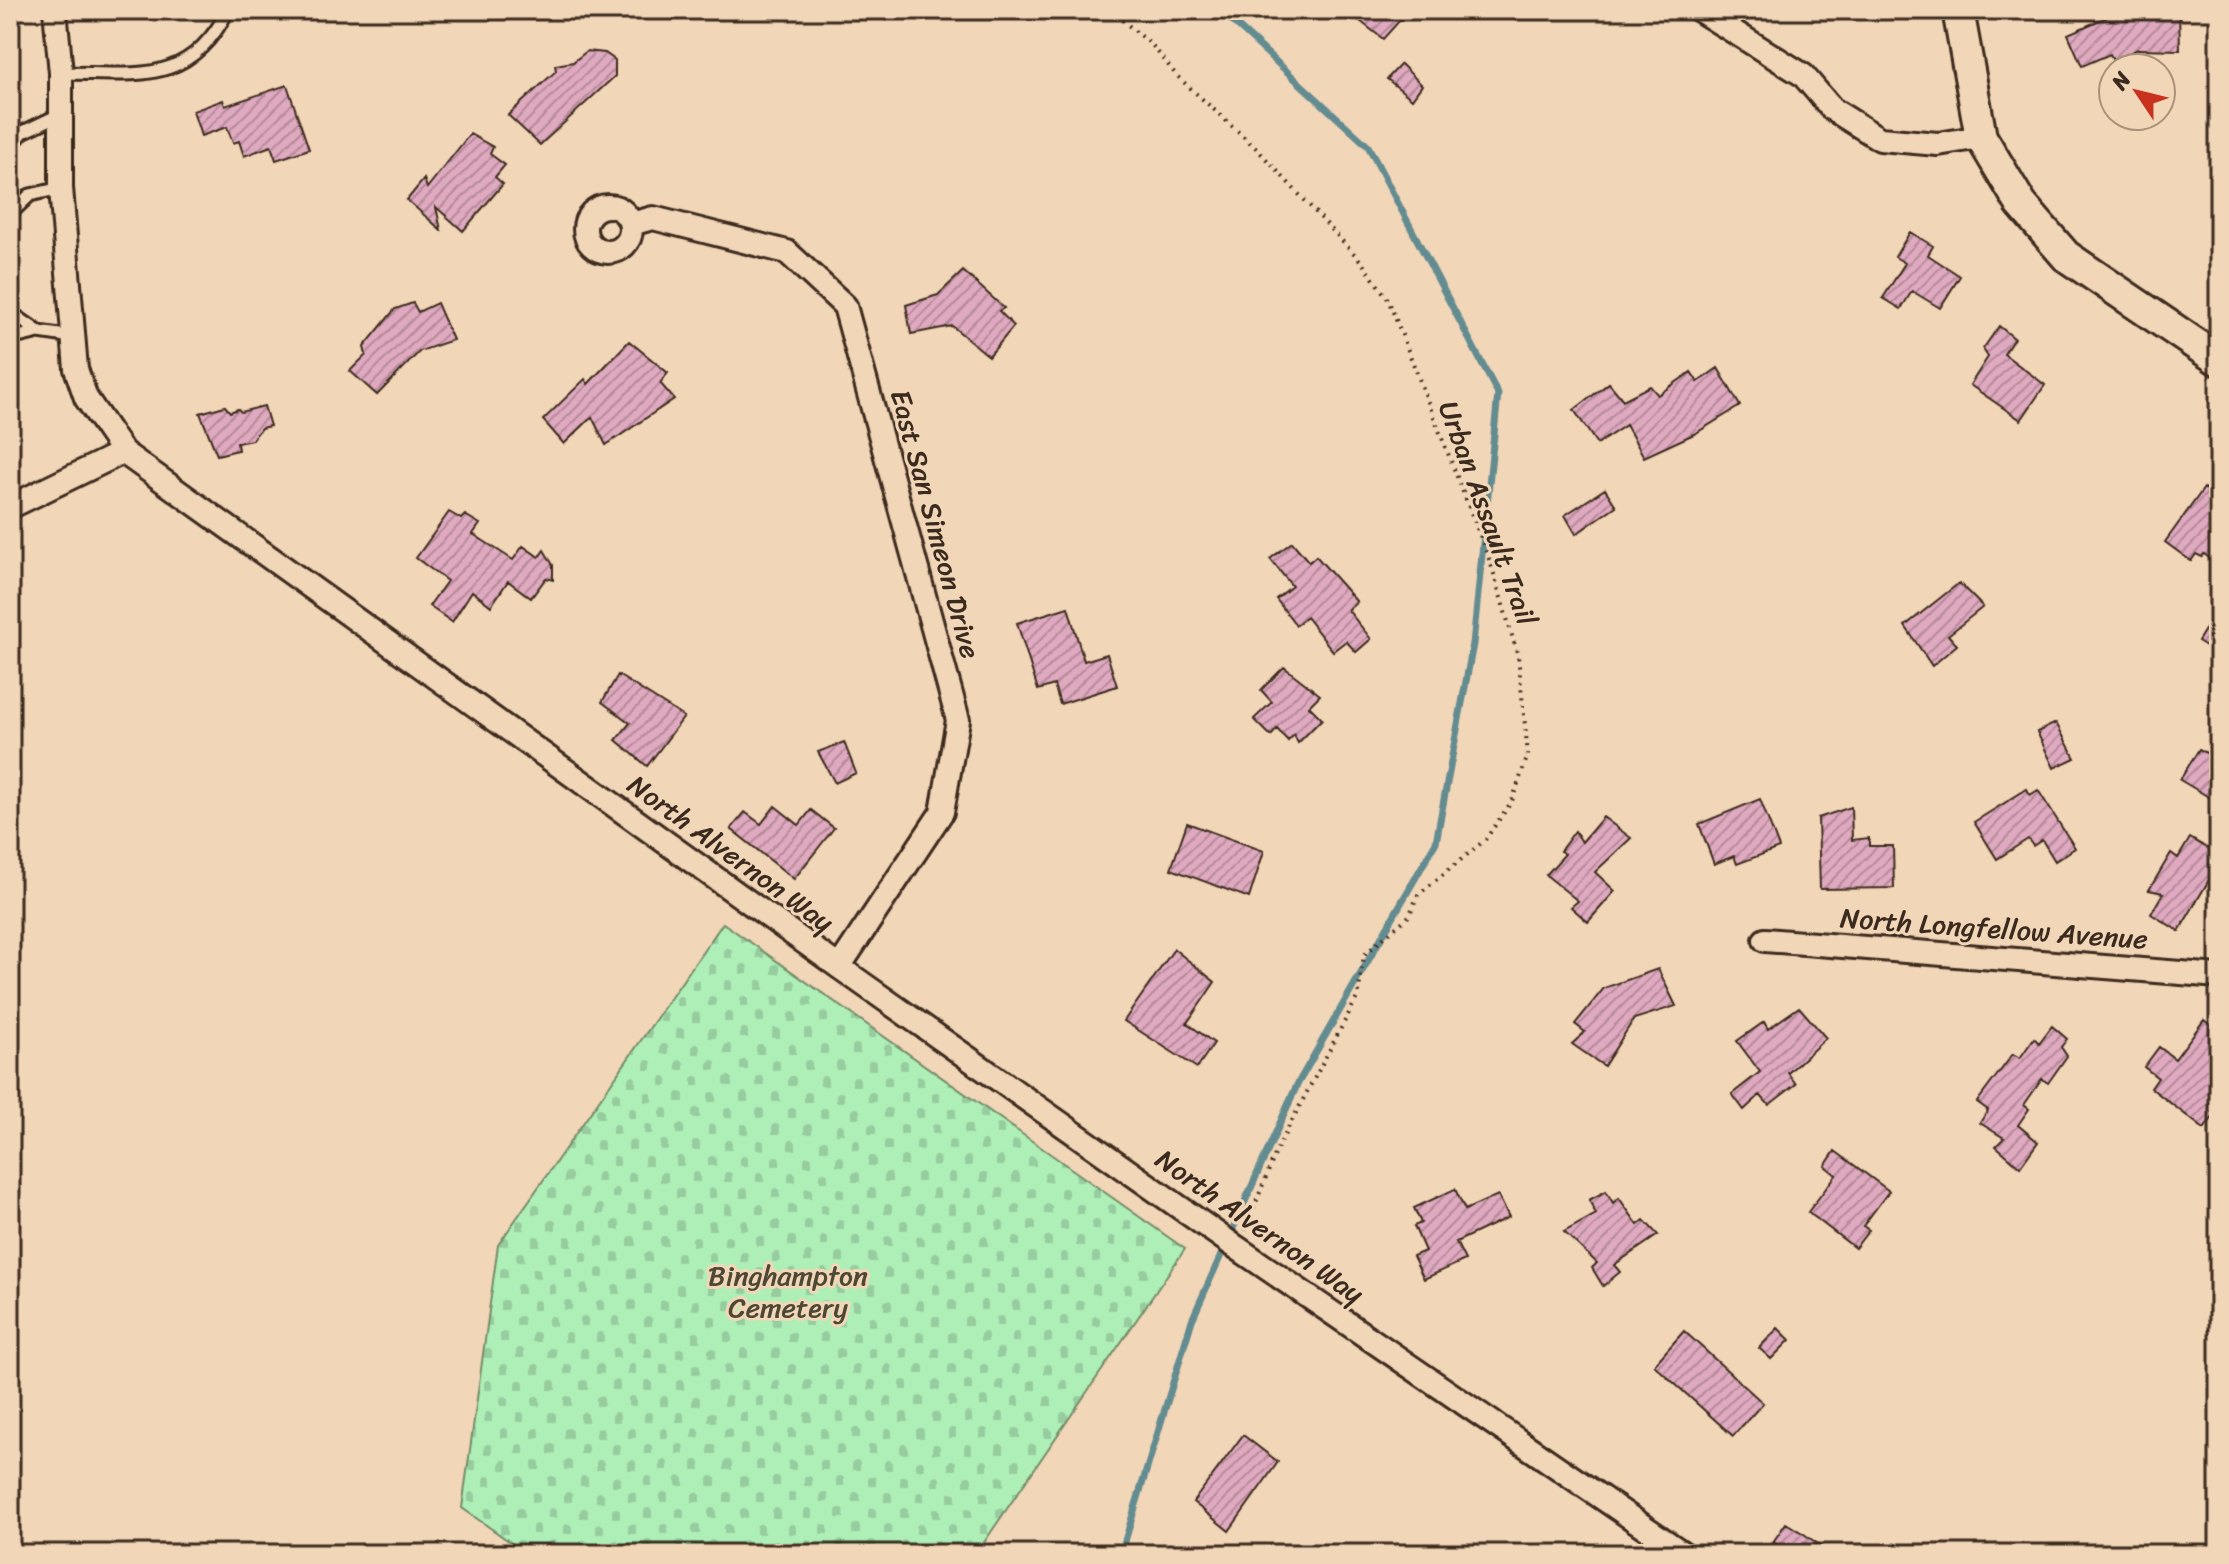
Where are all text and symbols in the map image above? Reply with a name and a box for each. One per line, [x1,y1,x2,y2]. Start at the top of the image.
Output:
north arrow [2097,52,2177,132]
text: N [2100,63,2142,99]
street label: East San Simeon Drive [876,384,995,664]
street label: Urban Assault Trail [1424,394,1551,634]
street label: North Alvernon Way [617,761,845,946]
street label: North Longfellow Avenue [1838,893,2150,964]
street label: North Alvernon Way [1145,1136,1375,1317]
park label: Binghampton Cemetery [708,1251,868,1332]

